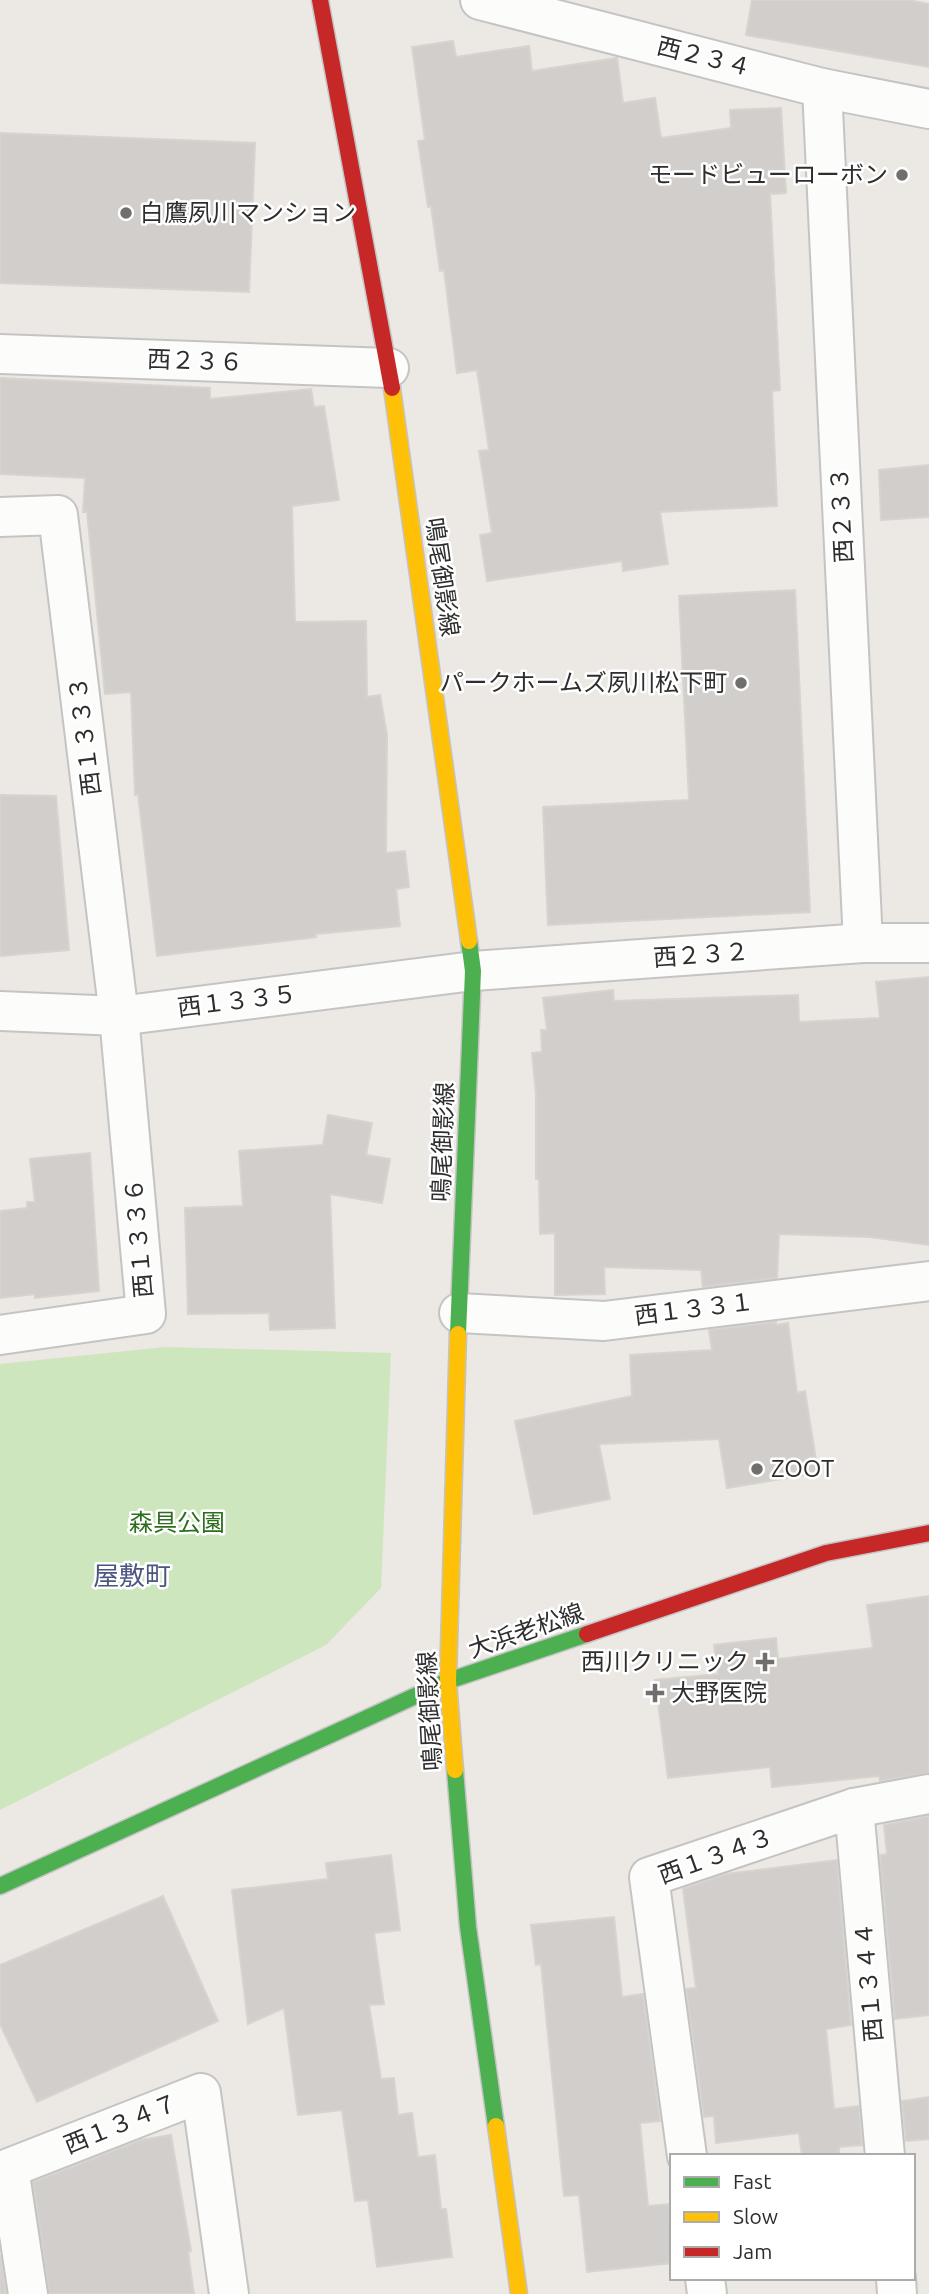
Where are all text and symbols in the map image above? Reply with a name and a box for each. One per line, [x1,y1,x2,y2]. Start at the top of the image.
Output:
street label: 西２３４ [654,32,754,81]
place label: モードビューローボン [648,161,888,188]
marker: モードビューローボン [894,167,910,183]
place label: 白鷹夙川マンション [140,199,356,226]
marker: 白鷹夙川マンション [118,205,134,221]
street label: 西２３６ [147,345,243,376]
street label: 西２３３ [826,466,857,564]
street label: 鳴尾御影線 [421,516,464,638]
place label: パークホームズ夙川松下町 [440,669,727,696]
street label: 西１３３３ [64,675,105,797]
marker: パークホームズ夙川松下町 [733,675,749,691]
street label: 西２３２ [652,938,750,971]
street label: 西１３３５ [176,980,298,1021]
street label: 鳴尾御影線 [427,1082,458,1202]
street label: 西１３３６ [120,1177,157,1299]
street label: 西１３３１ [633,1288,755,1329]
place label: ZOOT [771,1455,834,1482]
marker: ZOOT [749,1461,765,1477]
park label: 森具公園 [129,1509,225,1536]
district label: 屋敷町 [93,1561,171,1590]
street label: 大浜老松線 [465,1598,587,1663]
place label: 西川クリニック [581,1648,749,1675]
street label: 鳴尾御影線 [413,1650,446,1772]
marker: 西川クリニック [755,1652,775,1672]
place label: 大野医院 [671,1679,767,1706]
marker: 大野医院 [645,1683,665,1703]
street label: 西１３４３ [655,1822,777,1889]
street label: 西１３４４ [850,1921,887,2043]
street label: 西１３４７ [60,2089,182,2159]
legend [670,2154,915,2280]
text: Fast [733,2169,771,2193]
text: Slow [733,2204,778,2228]
text: Jam [733,2239,772,2263]

